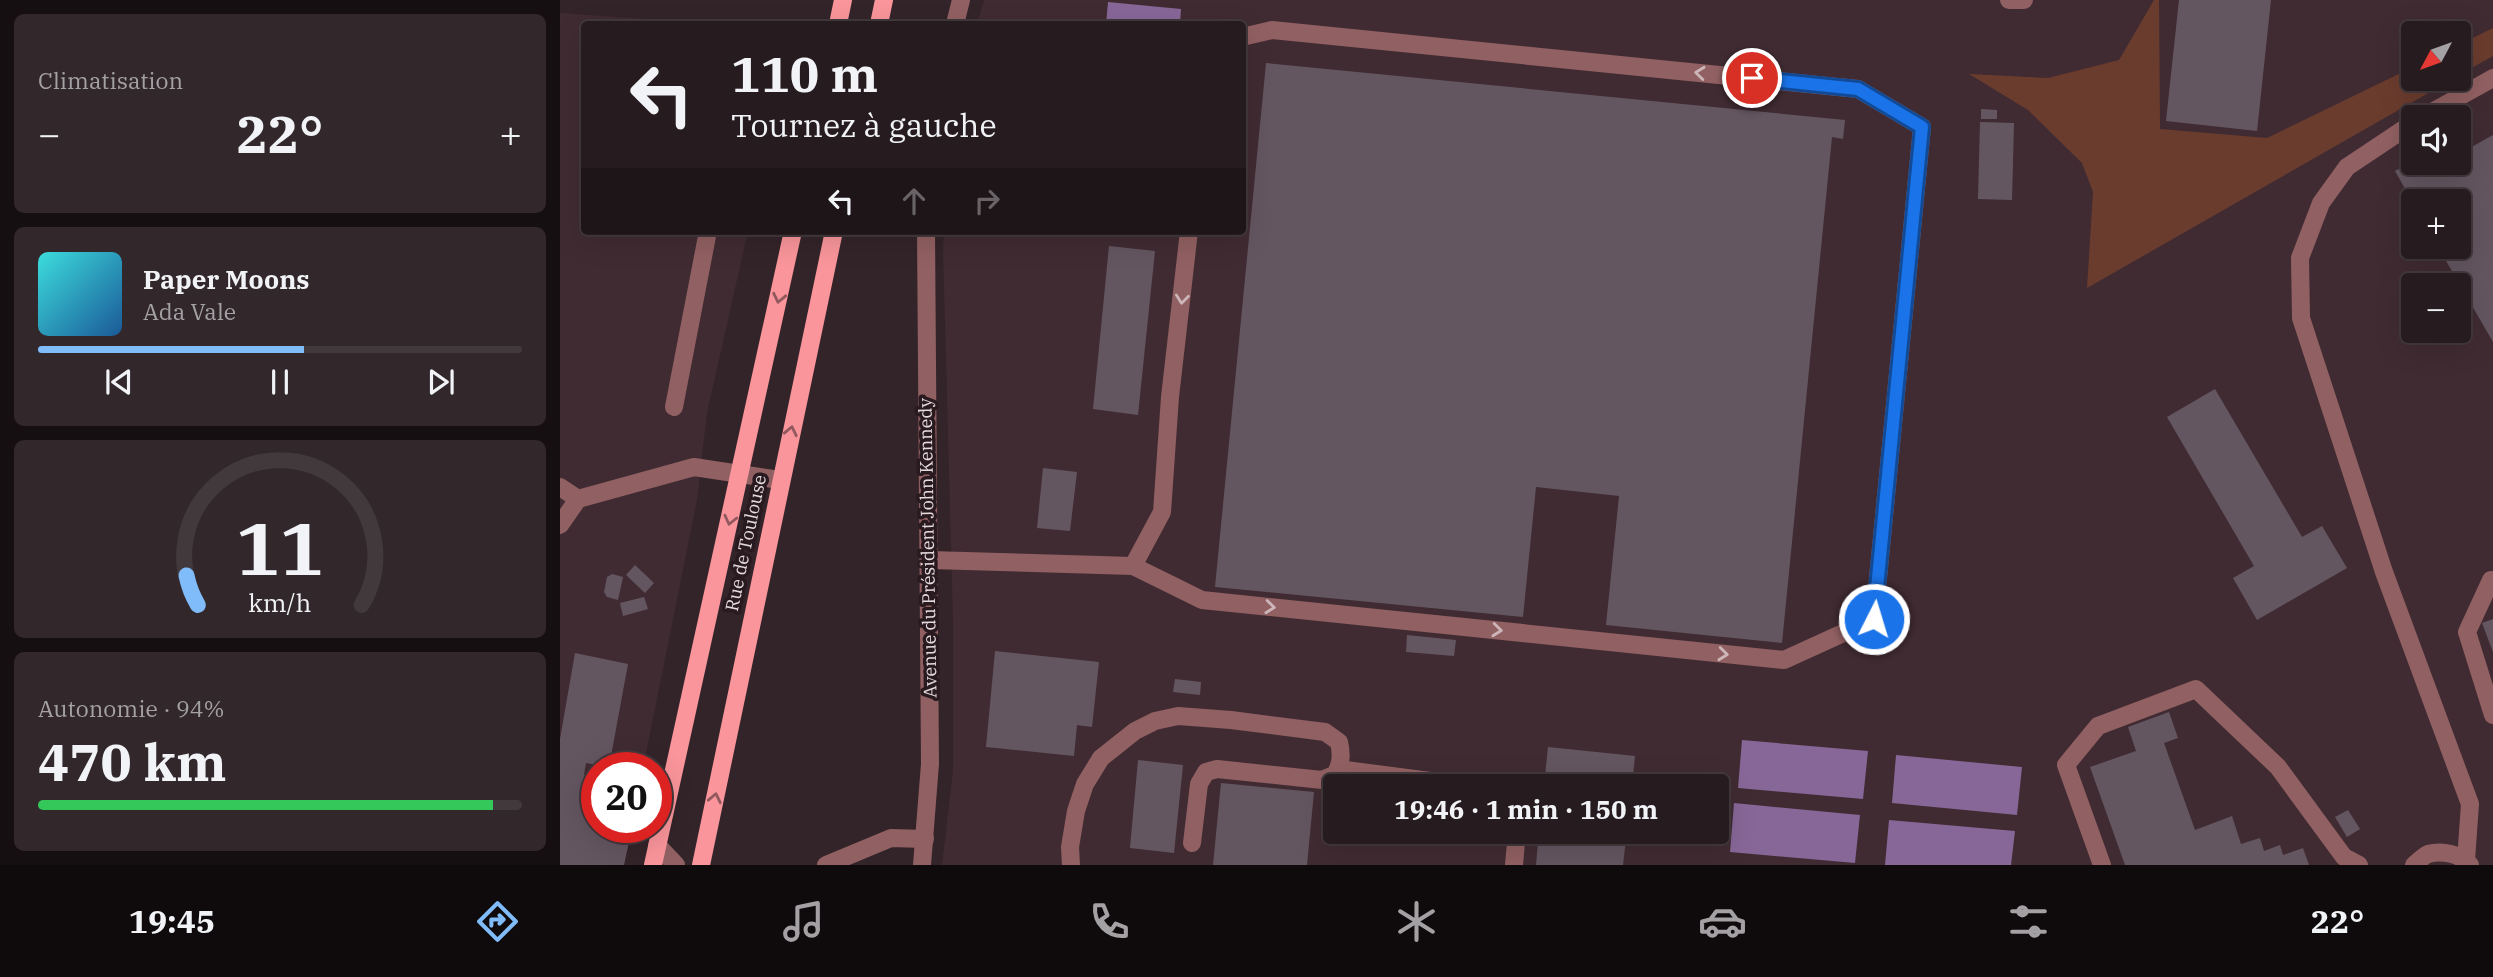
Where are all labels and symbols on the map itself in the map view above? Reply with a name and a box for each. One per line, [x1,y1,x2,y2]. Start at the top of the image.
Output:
north arrow [2401,21,2471,91]
pin [1722,48,1782,108]
one-way arrow [1694,65,1705,80]
one-way arrow [772,292,787,304]
one-way arrow [1174,293,1189,305]
street label: Avenue du Président John Kennedy [913,397,942,698]
one-way arrow [783,425,797,437]
street label: Rue de Toulouse [720,472,771,613]
one-way arrow [724,514,739,526]
position arrow [1837,582,1911,656]
one-way arrow [1265,599,1276,614]
one-way arrow [1491,623,1502,638]
one-way arrow [1718,646,1729,661]
speed limit sign: 20 [581,752,672,843]
one-way arrow [707,792,722,804]

